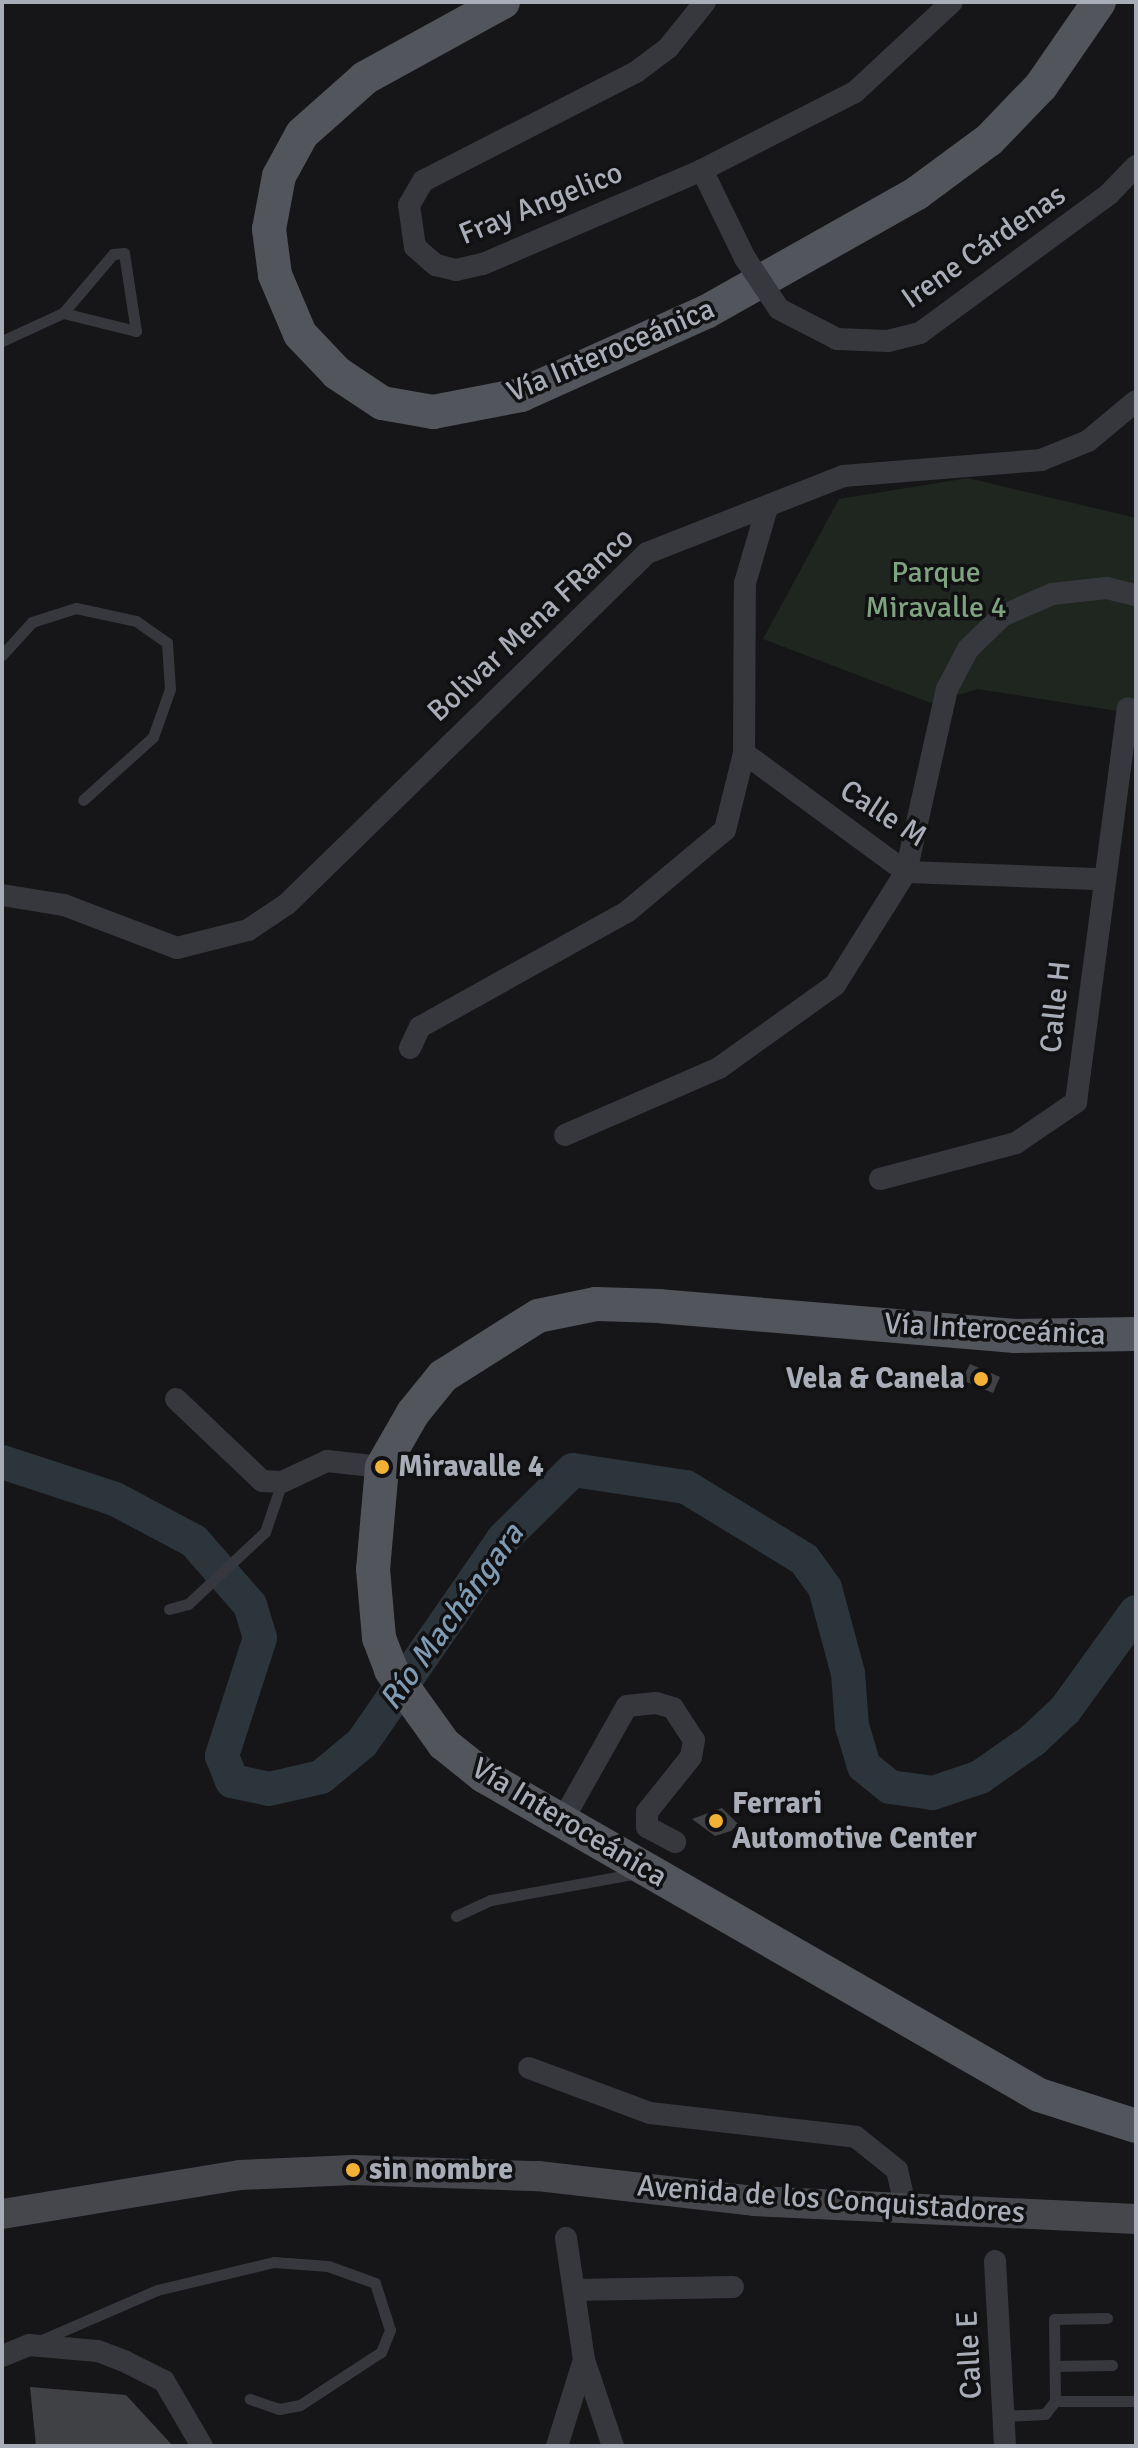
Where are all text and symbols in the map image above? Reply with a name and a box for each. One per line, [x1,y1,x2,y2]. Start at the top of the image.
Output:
street label: Fray Angelico [454,155,628,253]
street label: Irene Cárdenas [895,177,1073,317]
street label: Vía Interoceánica [502,291,720,411]
street label: Bolivar Mena FRanco [420,520,642,730]
park label: Parque Miravalle 4 [865,555,1007,626]
street label: Calle M [833,773,933,855]
street label: Calle H [1033,959,1079,1055]
street label: Vía Interoceánica [883,1306,1107,1354]
place label: Vela & Canela [786,1361,965,1397]
marker: Vela & Canela [972,1370,990,1388]
place label: Miravalle 4 [398,1449,544,1485]
marker: Miravalle 4 [373,1458,391,1476]
water label: Río Machángara [372,1516,532,1718]
street label: Vía Interoceánica [465,1750,673,1896]
place label: Ferrari Automotive Center [732,1786,977,1856]
marker: Ferrari Automotive Center [707,1812,725,1830]
place label: sin nombre [369,2152,513,2188]
marker: sin nombre [344,2161,362,2179]
street label: Avenida de los Conquistadores [636,2168,1026,2232]
street label: Calle E [950,2310,990,2400]

